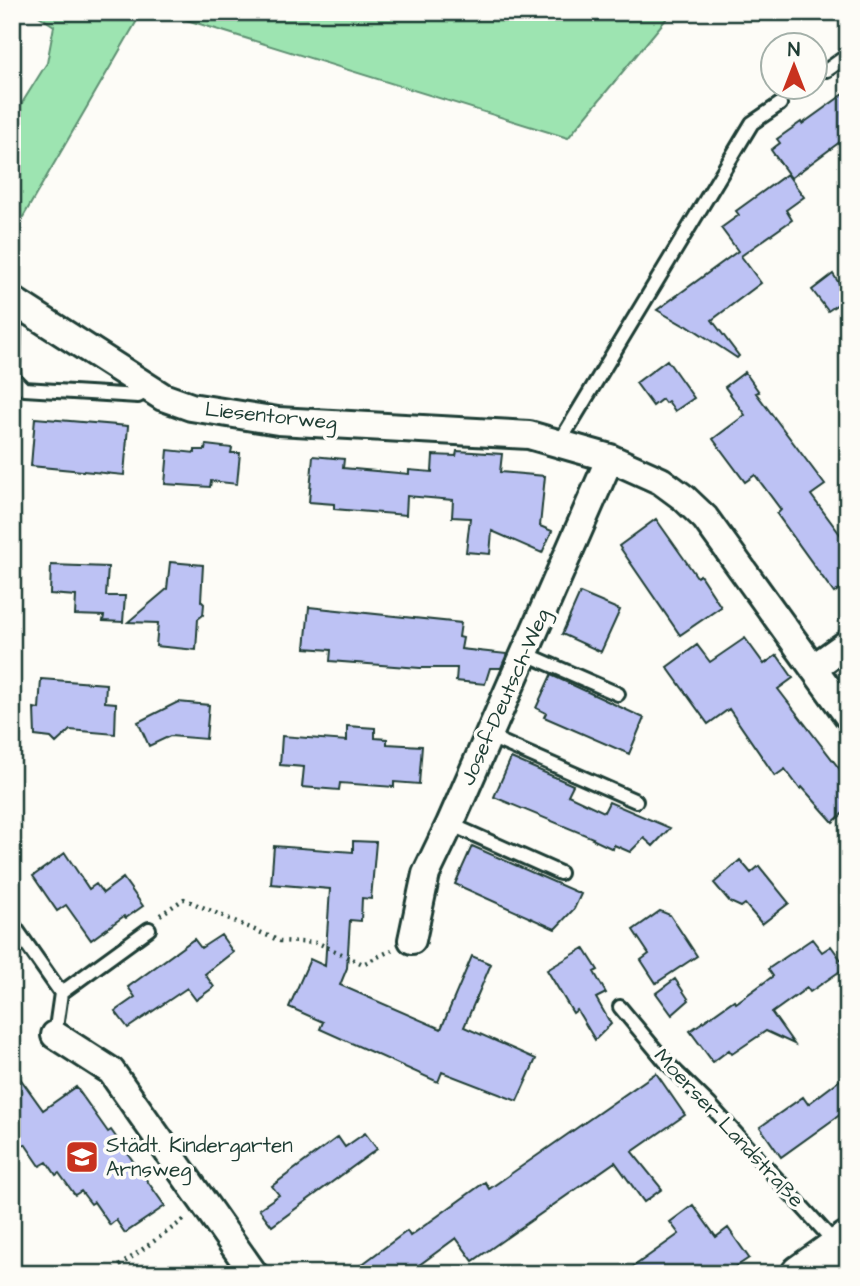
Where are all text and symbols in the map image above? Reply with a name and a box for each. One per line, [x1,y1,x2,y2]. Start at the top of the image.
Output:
north arrow [758,32,828,102]
text: N [788,37,800,64]
street label: Liesentorweg [203,395,339,439]
street label: Josef-Deutsch-Weg [453,604,559,791]
street label: Moerser Landstraße [647,1042,811,1214]
place label: Städt. Kindergarten Arnsweg [106,1131,293,1186]
school or university icon: Städt. Kindergarten Arnsweg [63,1138,101,1176]

